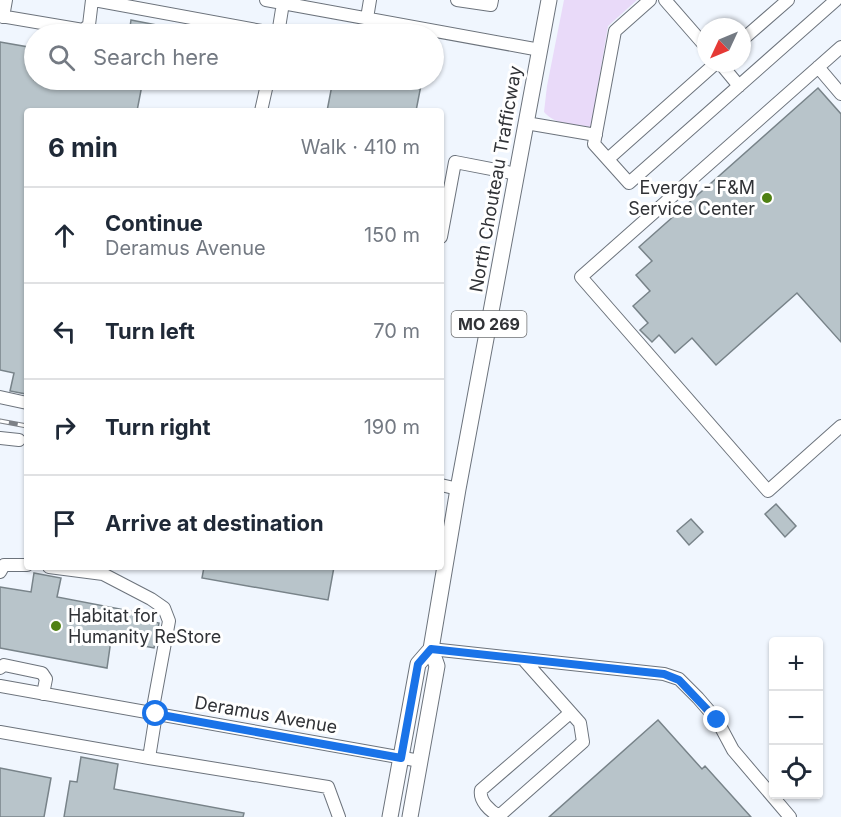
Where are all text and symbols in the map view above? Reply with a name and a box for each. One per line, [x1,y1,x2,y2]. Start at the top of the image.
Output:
north arrow [697,18,751,72]
search box [24,24,444,90]
icon: search [45,41,78,74]
text: Search here [93,44,219,70]
street label: North Chouteau Trafficway [465,64,526,294]
text: 6 min [48,132,118,163]
text: Walk · 410 m [301,135,420,159]
place label: Evergy - F&M Service Center [628,177,755,219]
marker: Evergy - F&M Service Center [760,191,774,205]
text: Continue [105,210,203,236]
icon: ahead [48,219,81,252]
text: 150 m [364,223,420,247]
text: Deramus Avenue [105,236,266,260]
road number: MO 269 [452,311,526,337]
icon: left [48,315,81,348]
text: Turn left [105,318,195,344]
text: 70 m [373,319,420,343]
icon: right [48,411,81,444]
text: Turn right [105,414,211,440]
text: 190 m [364,415,420,439]
icon: arrive [48,507,81,540]
text: Arrive at destination [105,510,324,536]
place label: Habitat for Humanity ReStore [68,605,221,647]
marker: Habitat for Humanity ReStore [49,619,63,633]
map controls [769,637,823,799]
button: + [769,637,823,691]
button: − [769,691,823,745]
street label: Deramus Avenue [193,692,339,737]
route start [142,700,168,726]
route end [703,706,729,732]
button: locate [769,745,823,799]

